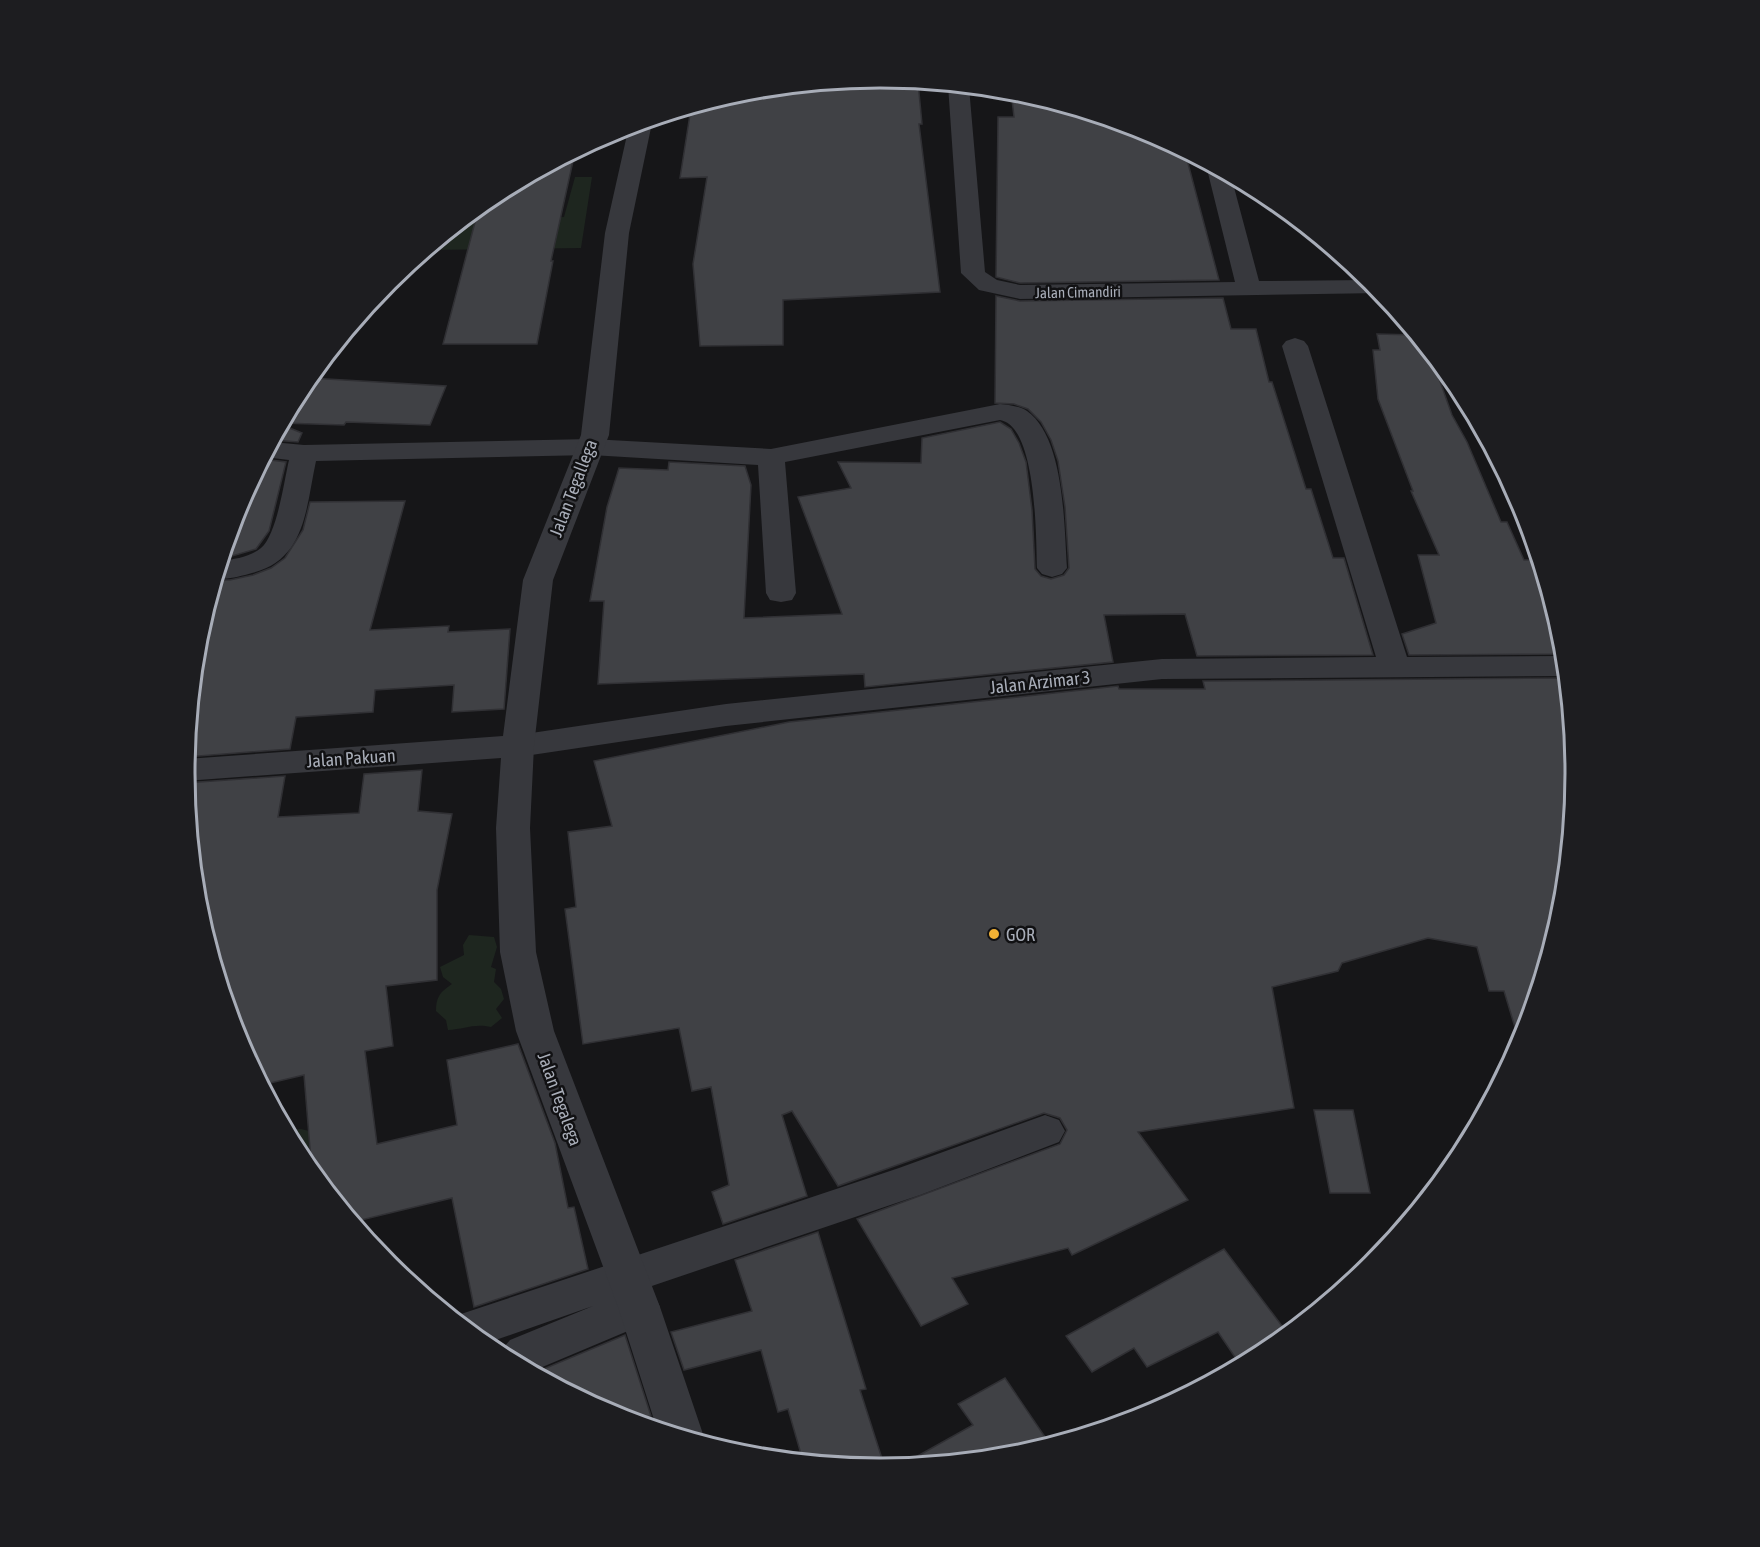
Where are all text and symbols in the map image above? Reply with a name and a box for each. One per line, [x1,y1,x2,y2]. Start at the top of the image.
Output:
street label: Jalan Cimandiri [1035,283,1121,301]
street label: Jalan Tegallega [545,436,601,540]
street label: Jalan Arzimar 3 [989,666,1091,698]
street label: Jalan Pakuan [306,744,396,772]
place label: GOR [1006,924,1035,945]
marker: GOR [987,927,1001,941]
street label: Jalan Tegalega [533,1049,587,1149]

